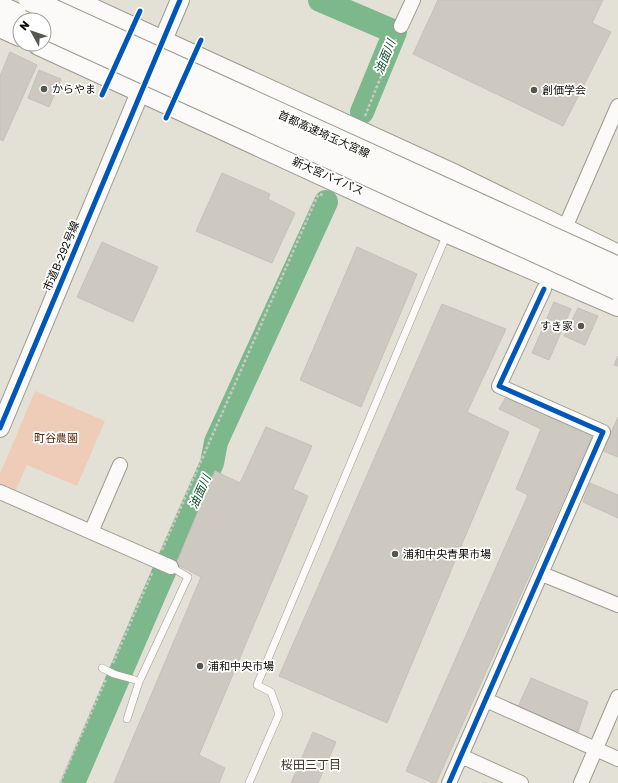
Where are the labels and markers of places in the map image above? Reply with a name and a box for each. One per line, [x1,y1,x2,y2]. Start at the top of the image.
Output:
place label: からやま [52,82,96,95]
place label: 創価学会 [542,83,586,96]
marker: からやま [39,84,49,94]
marker: 創価学会 [529,85,539,95]
place label: すき家 [540,319,573,332]
marker: すき家 [576,321,586,331]
place label: 浦和中央青果市場 [403,547,491,560]
marker: 浦和中央青果市場 [390,549,400,559]
place label: 浦和中央市場 [208,659,274,672]
marker: 浦和中央市場 [195,661,205,671]

